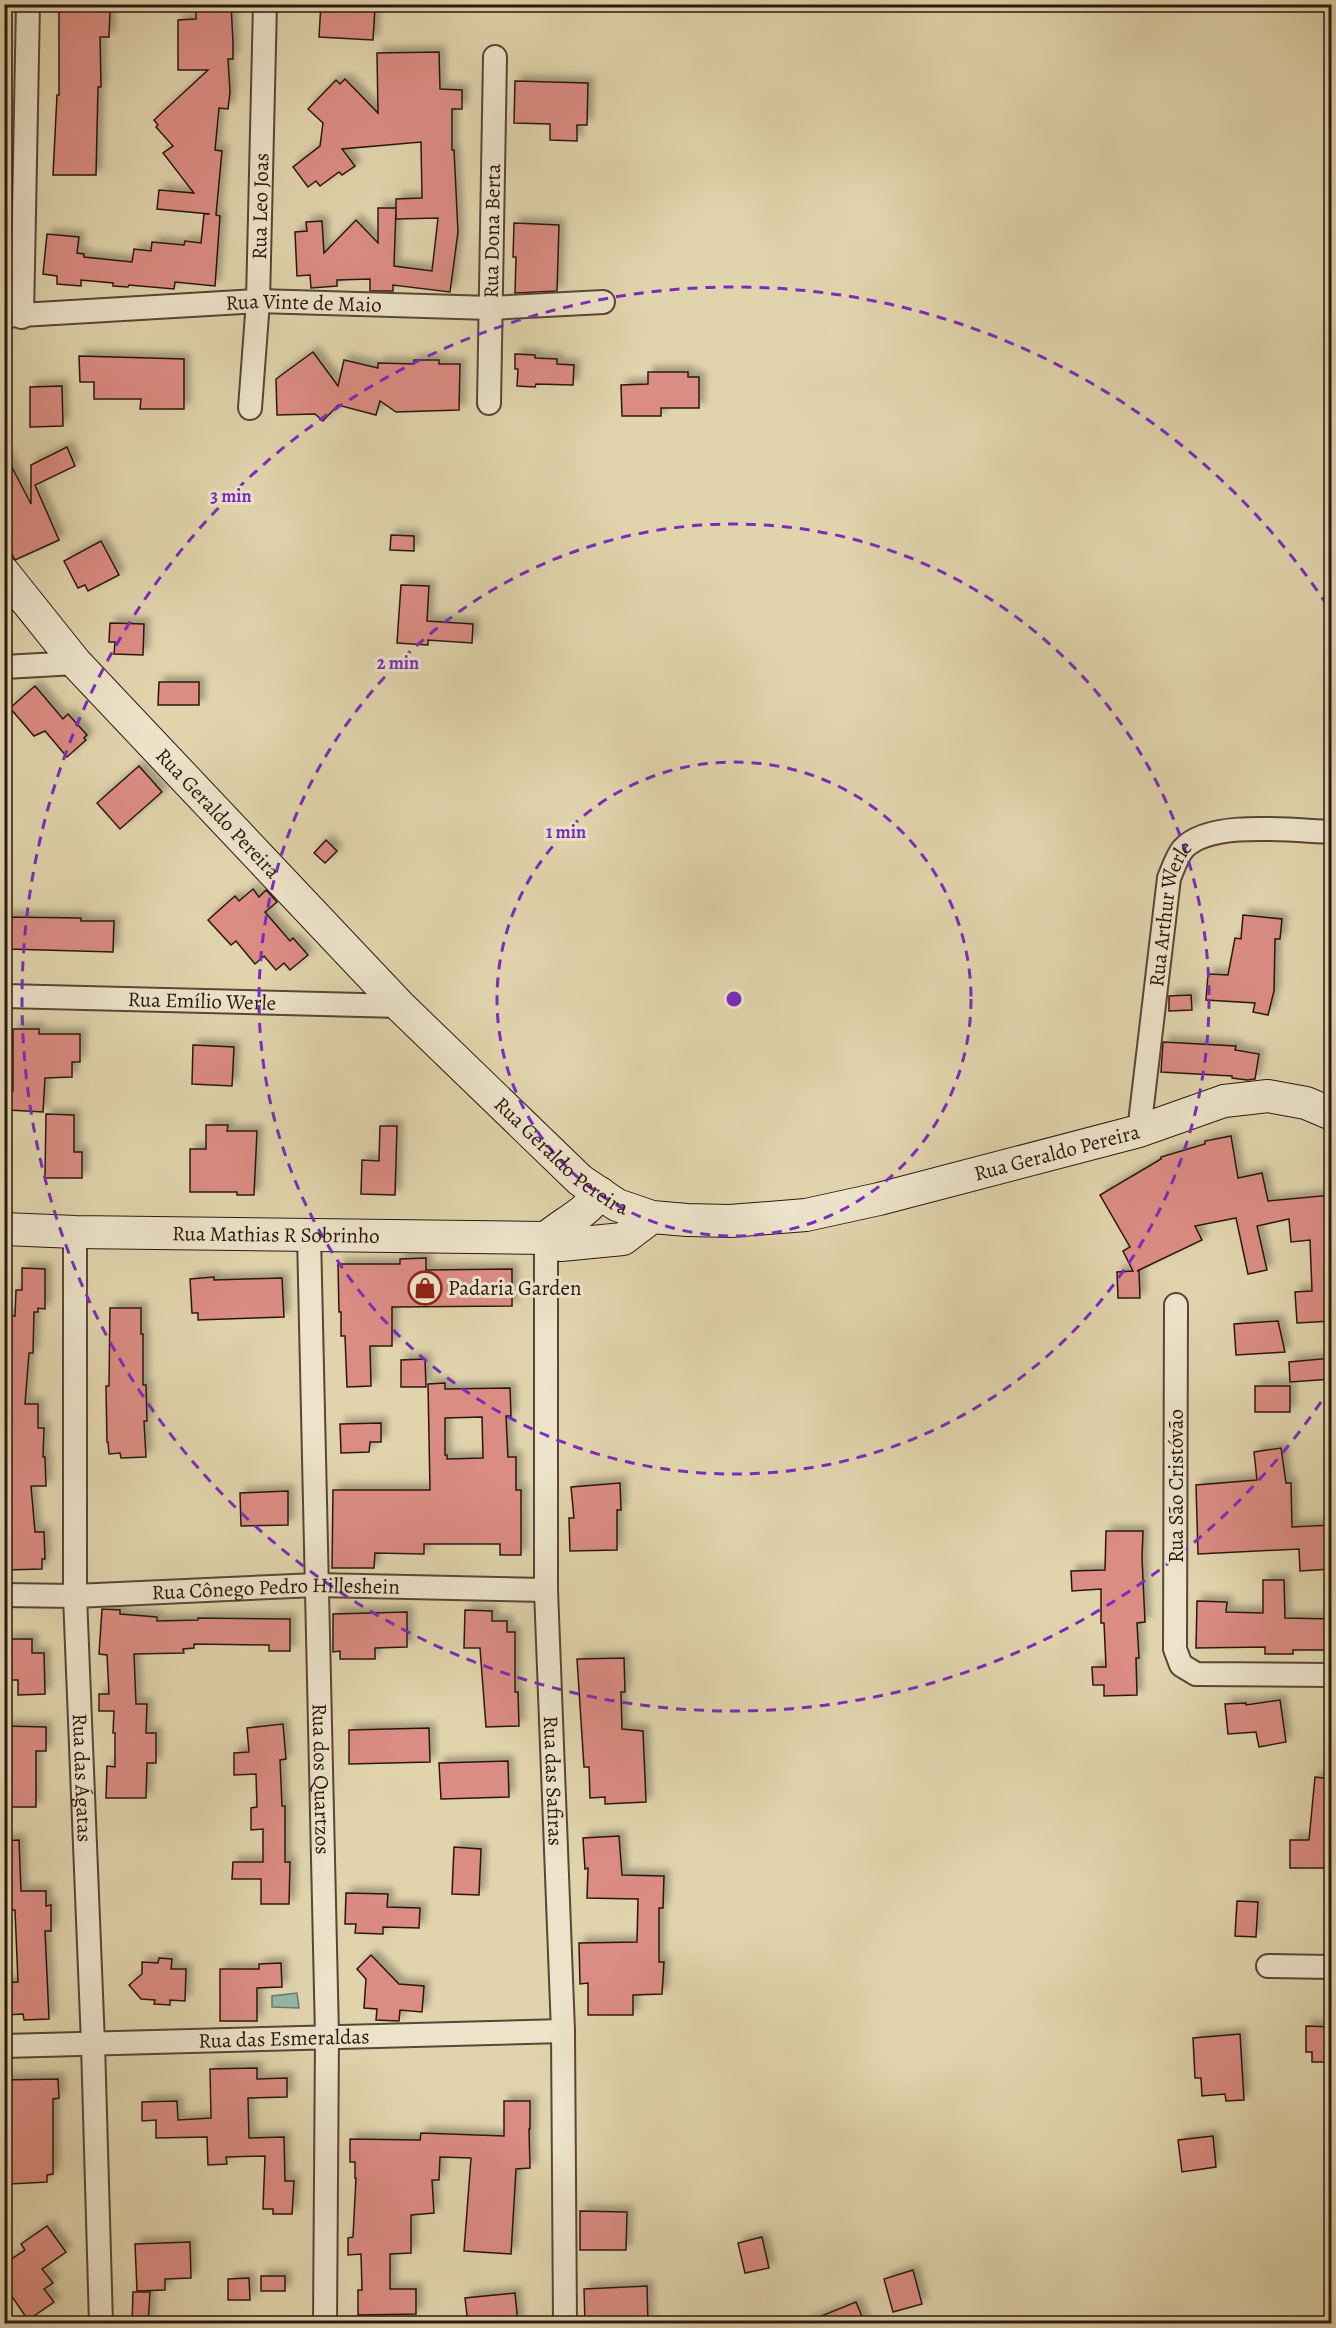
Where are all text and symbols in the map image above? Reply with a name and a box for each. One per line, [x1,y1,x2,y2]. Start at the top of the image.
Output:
street label: Rua Leo Joas [245,153,275,260]
street label: Rua Dona Berta [477,163,507,299]
street label: Rua Vinte de Maio [225,287,382,319]
text: 3 min [210,484,252,508]
text: 2 min [377,651,419,675]
street label: Rua Geraldo Pereira [149,742,287,885]
text: 1 min [546,820,586,844]
street label: Rua Arthur Werle [1142,834,1198,988]
street label: Rua Emílio Werle [127,985,277,1017]
centre of rings [724,989,744,1009]
street label: Rua Geraldo Pereira [488,1090,632,1222]
street label: Rua Geraldo Pereira [971,1117,1143,1188]
street label: Rua Mathias R Sobrinho [172,1219,380,1250]
shop icon: Padaria Garden [407,1270,443,1306]
place label: Padaria Garden [448,1274,582,1302]
street label: Rua São Cristóvão [1162,1409,1190,1563]
street label: Rua Cônego Pedro Hilleshein [151,1571,400,1606]
street label: Rua dos Quartzos [306,1703,337,1855]
street label: Rua das Ágatas [66,1713,99,1843]
street label: Rua das Safiras [537,1715,570,1846]
street label: Rua das Esmeraldas [198,2022,370,2055]

